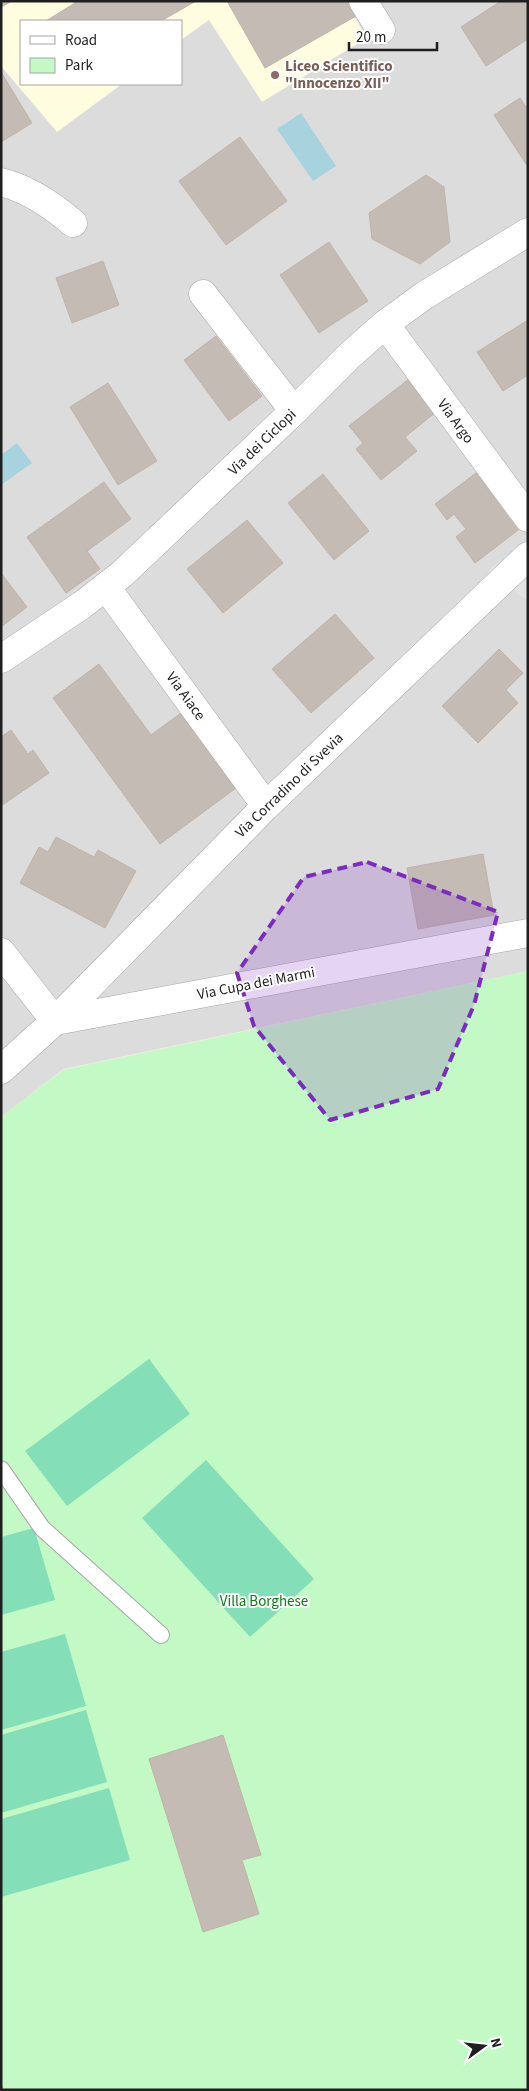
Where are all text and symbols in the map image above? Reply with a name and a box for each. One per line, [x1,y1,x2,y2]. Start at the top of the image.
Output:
legend [20,20,182,85]
scale bar [349,20,436,52]
text: 20 m [356,27,386,48]
text: Road [65,30,97,51]
text: Park [65,55,94,76]
place label: Liceo Scientifico "Innocenzo XII" [285,56,393,94]
marker: Liceo Scientifico "Innocenzo XII" [269,69,281,81]
street label: Via Argo [432,395,479,448]
street label: Via dei Ciclopi [224,404,301,480]
street label: Via Aiace [161,668,210,725]
street label: Via Corradino di Svevia [230,728,348,843]
street label: Via Cupa dei Marmi [195,962,317,1005]
park label: Villa Borghese [220,1591,308,1612]
north arrow [459,2021,509,2071]
text: N [485,2036,506,2050]

